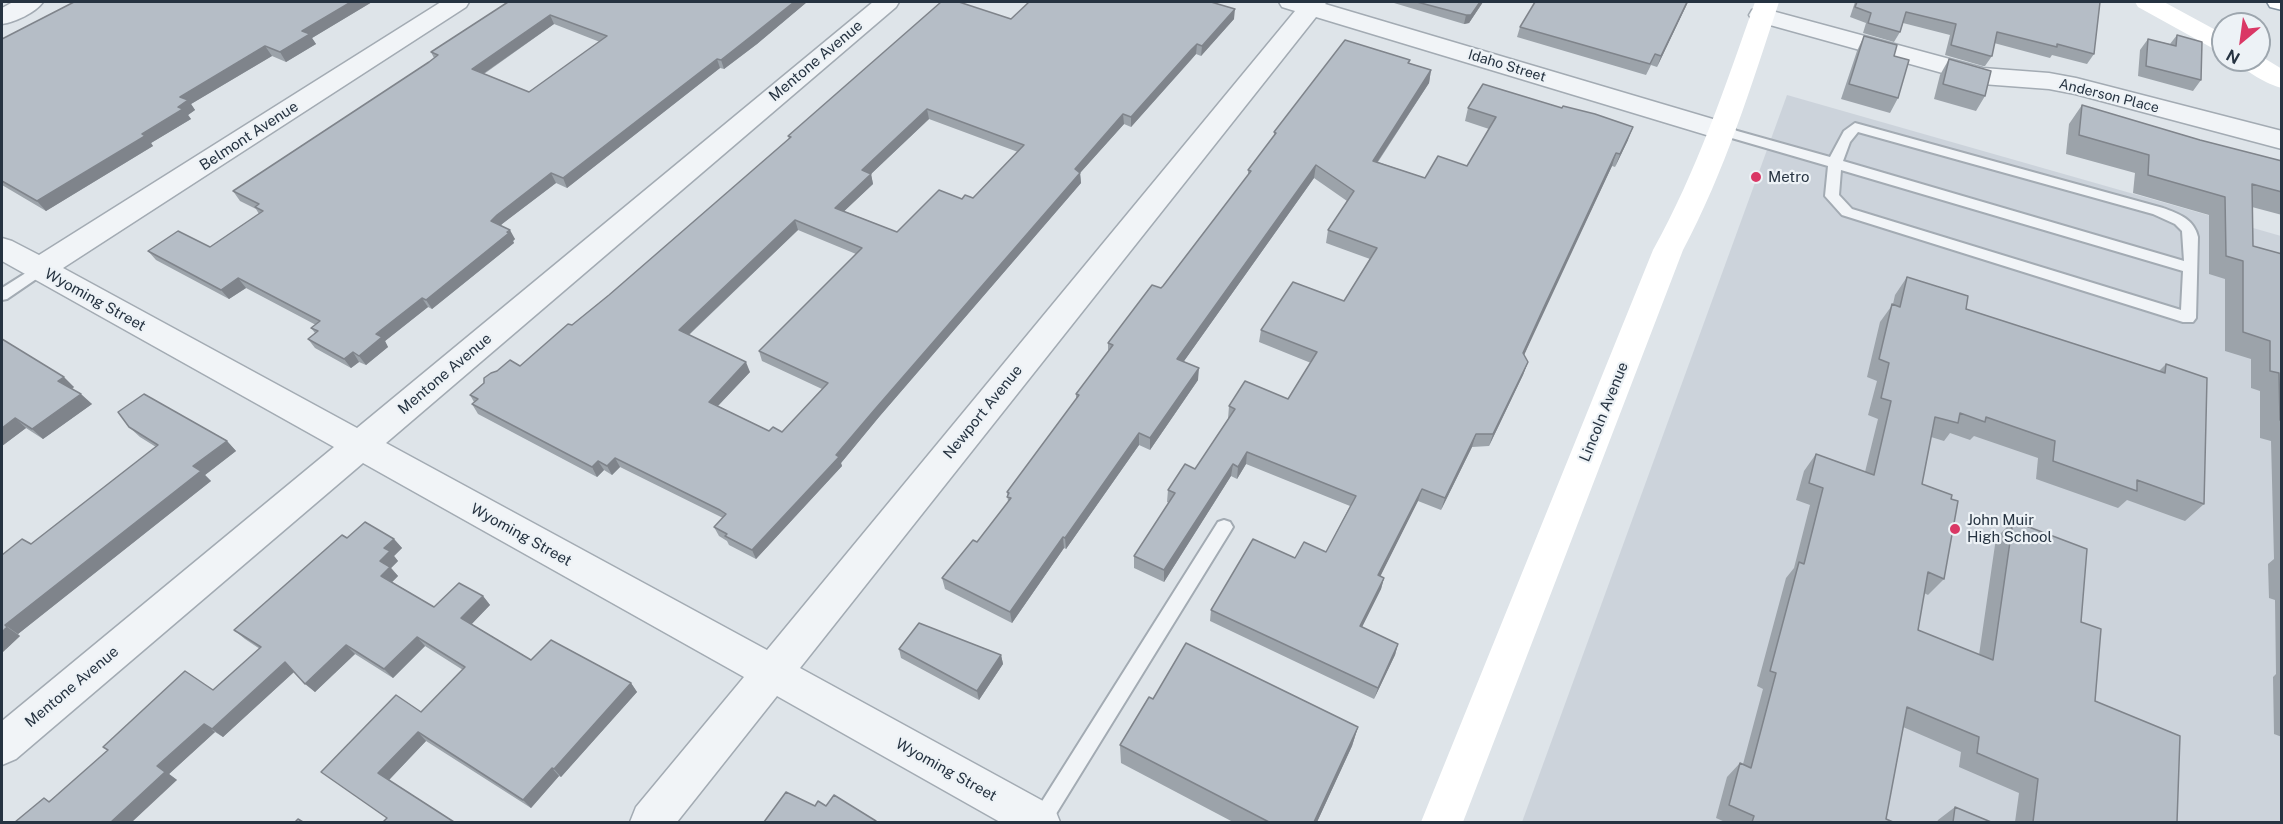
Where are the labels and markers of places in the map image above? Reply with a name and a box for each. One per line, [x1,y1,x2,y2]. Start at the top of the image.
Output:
place label: Metro [1768,168,1809,186]
marker: Metro [1749,170,1763,184]
place label: John Muir High School [1967,511,2052,546]
marker: John Muir High School [1948,522,1962,536]

